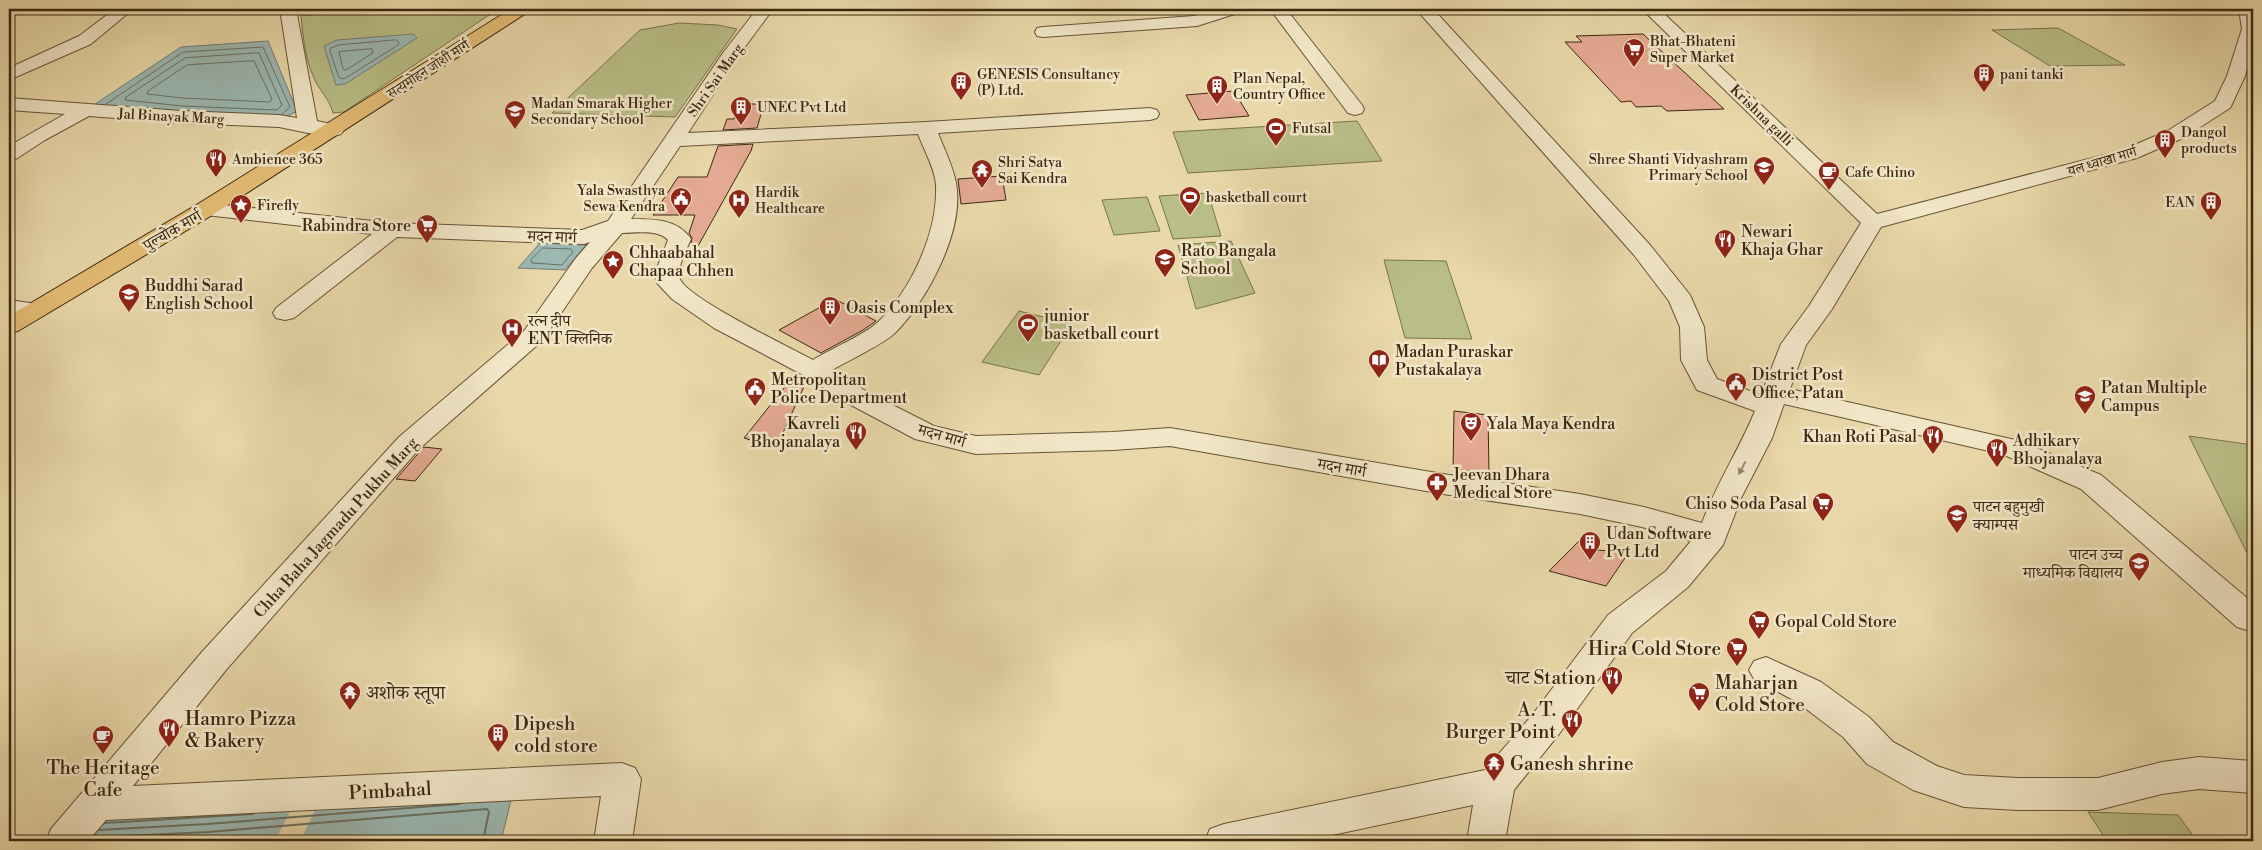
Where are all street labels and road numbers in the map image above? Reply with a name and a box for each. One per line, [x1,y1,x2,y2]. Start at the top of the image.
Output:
street label: सत्यमोहन जोशी मार्ग [383,36,474,104]
street label: Shri Sai Marg [684,40,748,121]
street label: Krishna galli [1726,81,1797,151]
street label: Jal Binayak Marg [116,105,225,129]
street label: यल ध्वाखा मार्ग [2065,143,2140,181]
street label: पुल्चोक मार्ग [139,205,207,256]
street label: मदन मार्ग [526,226,578,248]
street label: मदन मार्ग [914,419,970,453]
street label: Chha Baha Jagmadu Pukhu Marg [249,433,423,622]
street label: मदन मार्ग [1315,454,1369,482]
street label: Pimbahal [348,777,432,805]

